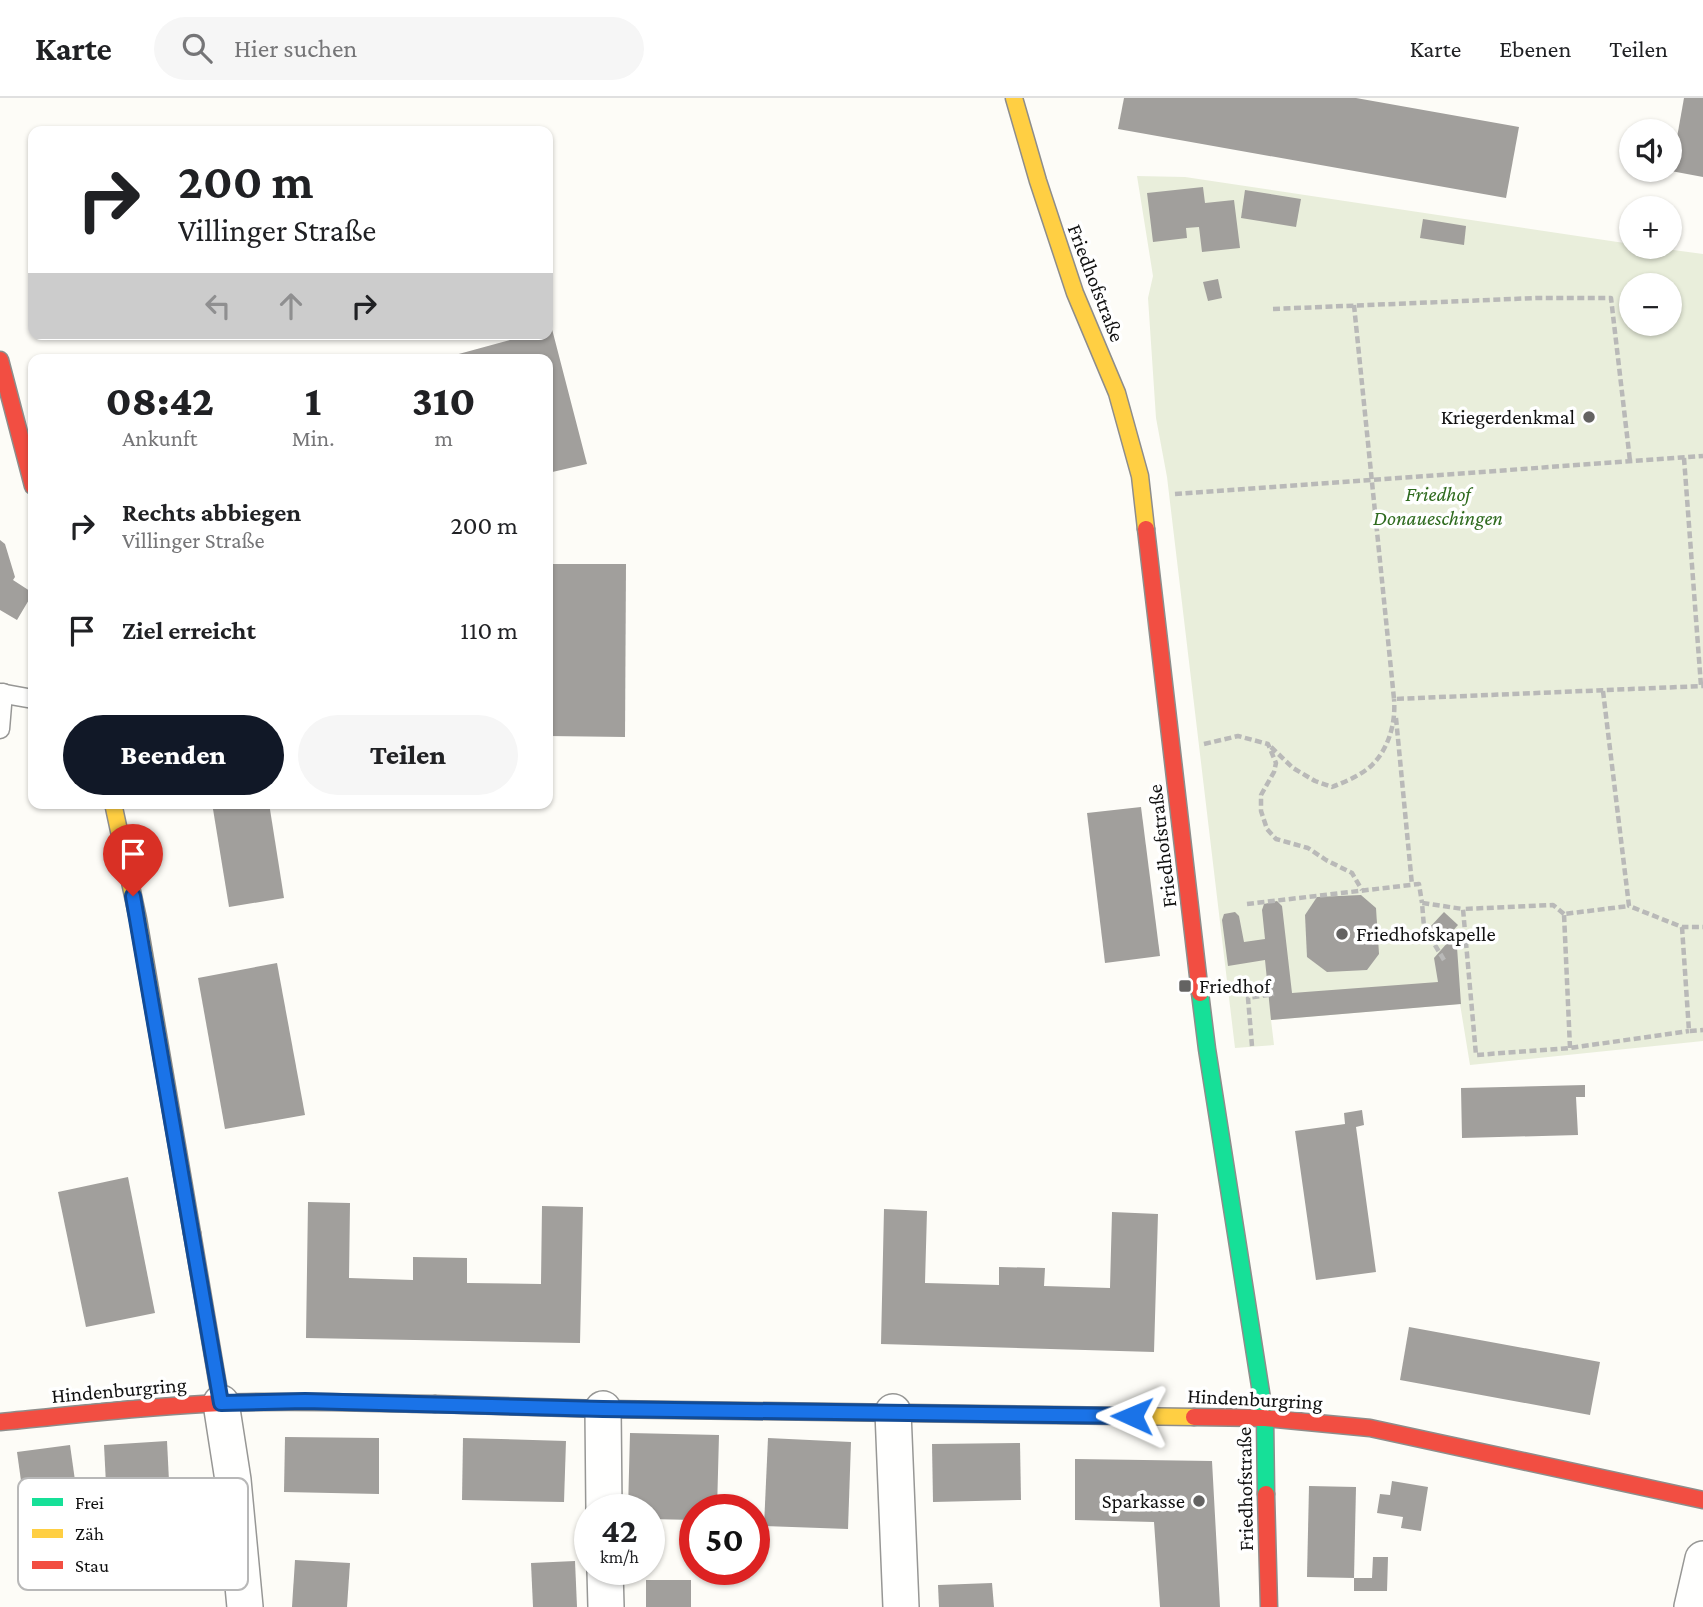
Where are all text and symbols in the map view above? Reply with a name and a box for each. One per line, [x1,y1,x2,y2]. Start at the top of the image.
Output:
search box [154,17,644,80]
icon: search [178,29,216,67]
text: Karte [35,30,112,67]
text: Hier suchen [234,34,357,63]
text: Karte [1410,35,1461,62]
text: Ebenen [1499,35,1571,62]
text: Teilen [1609,35,1668,62]
map controls [1619,119,1682,336]
button: sound [1619,119,1682,182]
icon: right [63,154,154,245]
text: 200 m [178,154,313,209]
button: + [1619,196,1682,259]
text: Villinger Straße [178,212,376,248]
street label: Friedhofstraße [1063,221,1129,345]
button: − [1619,273,1682,336]
icon: left [199,287,237,325]
icon: ahead [272,287,310,325]
icon: right [345,287,383,325]
text: 08:42 [106,377,214,424]
text: 1 [305,377,321,424]
text: 310 [412,377,475,424]
place label: Kriegerdenkmal [1441,405,1575,429]
marker: Kriegerdenkmal [1581,409,1597,425]
text: Ankunft [122,425,197,451]
text: Min. [292,425,334,451]
text: m [434,425,453,451]
park label: Friedhof Donaueschingen [1373,482,1503,530]
text: Rechts abbiegen [122,498,301,527]
icon: right [63,507,101,545]
text: 200 m [450,511,518,540]
text: Villinger Straße [122,527,265,553]
icon: arrive [63,612,101,650]
text: Ziel erreicht [122,616,256,645]
text: 110 m [460,616,518,645]
button: Beenden [63,715,284,795]
button: Teilen [298,715,518,795]
street label: Friedhofstraße [1143,783,1181,909]
pin [103,824,163,896]
icon: arrive [114,835,152,873]
place label: Friedhofskapelle [1356,922,1496,946]
marker: Friedhofskapelle [1334,926,1350,942]
place label: Friedhof [1199,974,1272,998]
marker: Friedhof [1177,978,1193,994]
street label: Hindenburgring [50,1372,188,1408]
position arrow [1095,1379,1169,1453]
street label: Hindenburgring [1187,1383,1323,1415]
street label: Friedhofstraße [1232,1427,1258,1551]
legend [18,1478,248,1590]
place label: Sparkasse [1102,1489,1185,1513]
text: Frei [75,1492,104,1513]
marker: Sparkasse [1191,1493,1207,1509]
speed limit sign: 50 [679,1494,770,1585]
text: 42 [601,1511,638,1550]
text: Zäh [75,1523,104,1544]
text: km/h [600,1547,639,1567]
text: Stau [75,1555,109,1576]

